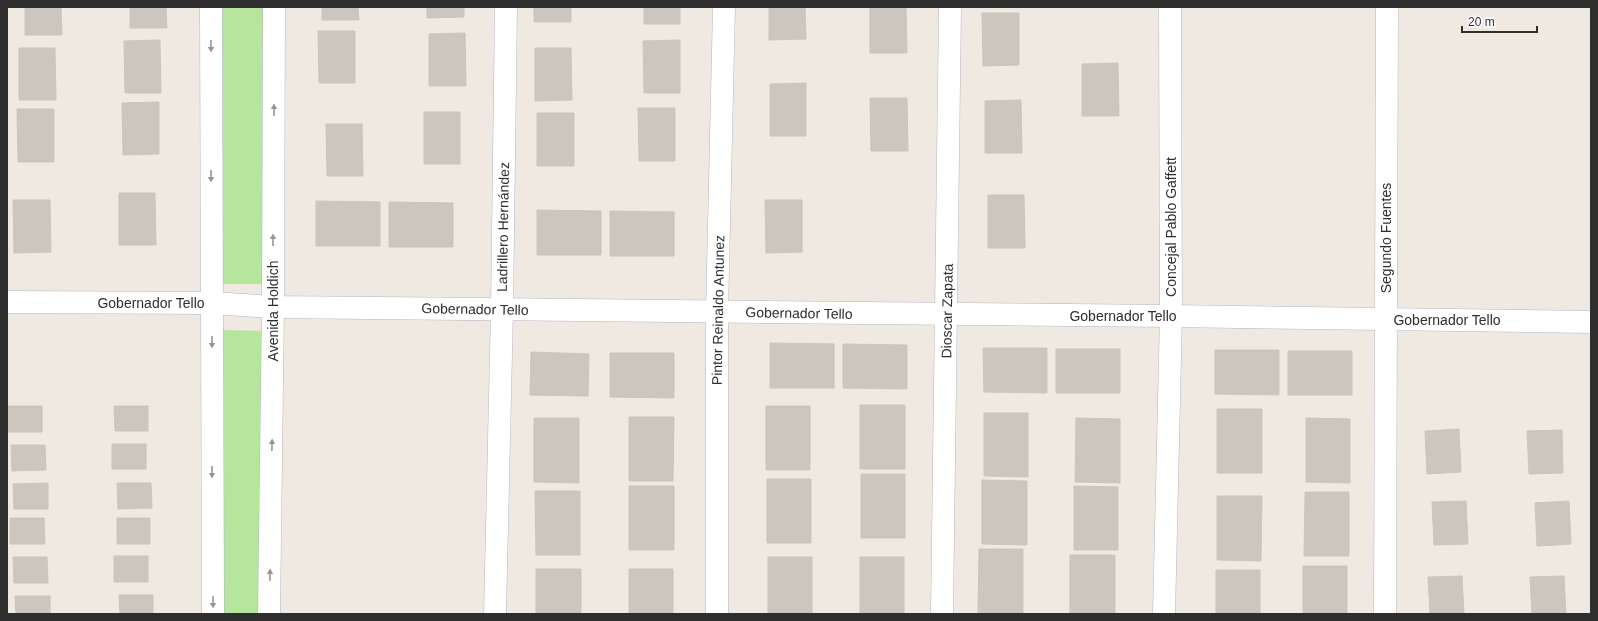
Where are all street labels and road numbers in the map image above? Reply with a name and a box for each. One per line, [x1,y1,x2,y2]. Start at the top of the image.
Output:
street label: Concejal Pablo Gaffett [1163,157,1179,297]
street label: Ladrillero Hernández [494,162,512,292]
street label: Segundo Fuentes [1378,183,1394,293]
street label: Pintor Reinaldo Antunez [709,235,727,385]
street label: Avenida Holdich [265,261,281,361]
street label: Dioscar Zapata [938,263,956,359]
street label: Gobernador Tello [97,295,205,311]
street label: Gobernador Tello [421,300,529,318]
street label: Gobernador Tello [745,304,853,322]
street label: Gobernador Tello [1069,308,1177,324]
street label: Gobernador Tello [1393,312,1501,328]

